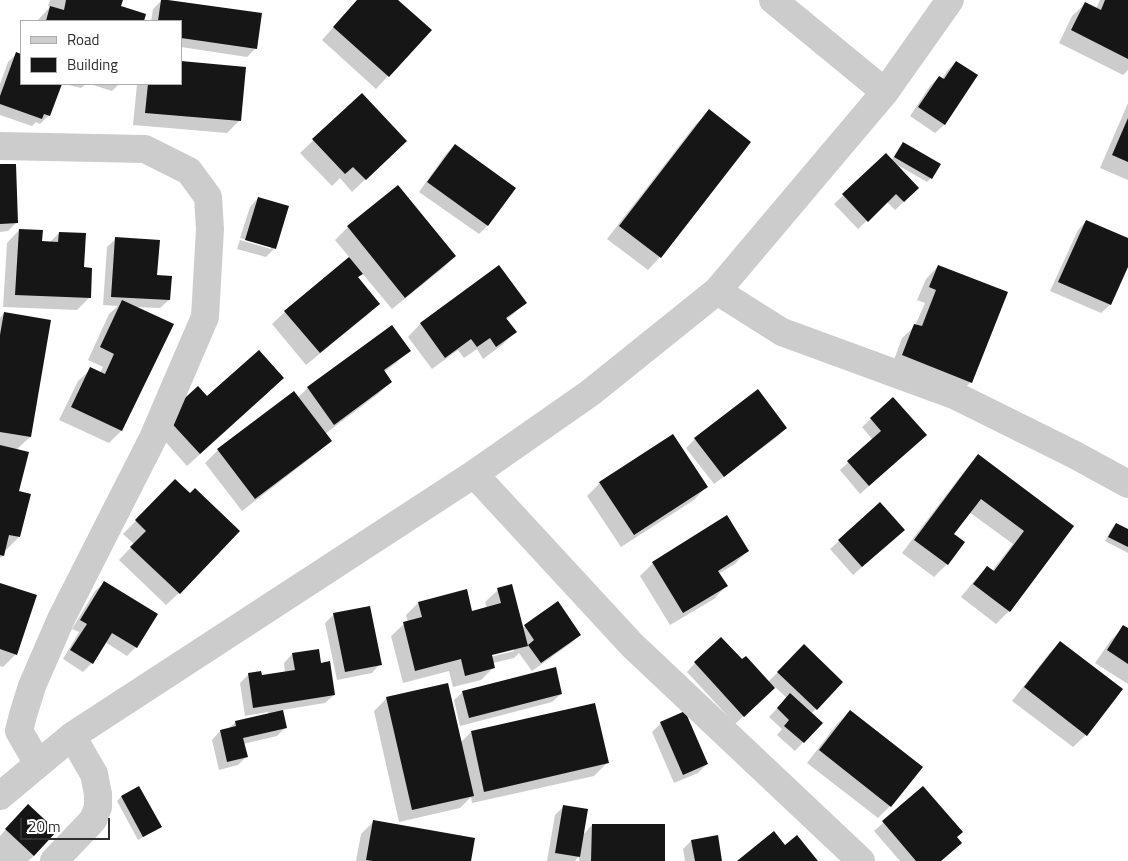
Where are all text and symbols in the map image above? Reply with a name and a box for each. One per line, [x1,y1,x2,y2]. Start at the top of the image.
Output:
legend [20,20,182,85]
text: Road [67,28,99,51]
text: Building [67,53,118,76]
scale bar [22,808,112,840]
text: 20 m [28,815,61,838]

